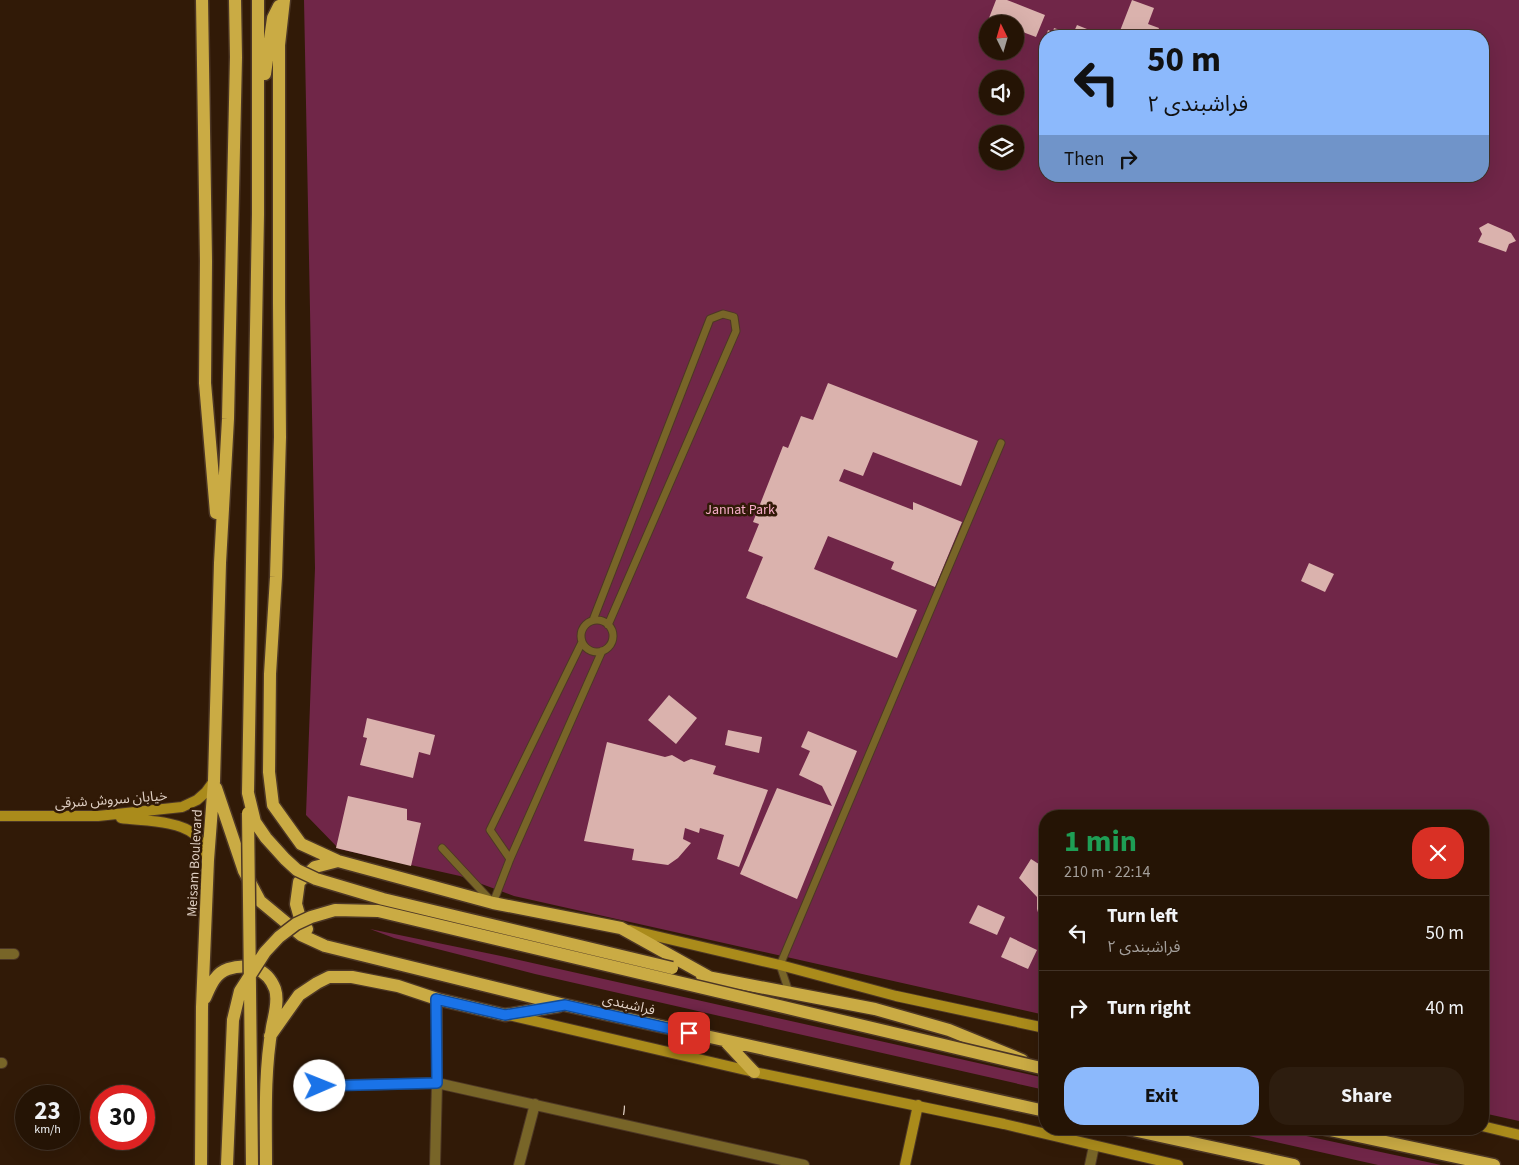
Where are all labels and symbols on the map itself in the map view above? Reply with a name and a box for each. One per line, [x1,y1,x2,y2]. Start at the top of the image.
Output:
north arrow [979,15,1024,60]
park label: Jannat Park [705,500,775,520]
street label: خیابان سروش شرقی [54,786,168,814]
street label: Meisam Boulevard [182,809,208,917]
street label: فراشبندی [600,989,657,1021]
pin [668,1012,710,1054]
position arrow [293,1059,345,1111]
speed limit sign: 30 [90,1085,155,1150]
street label: ۱ [618,1100,630,1122]

